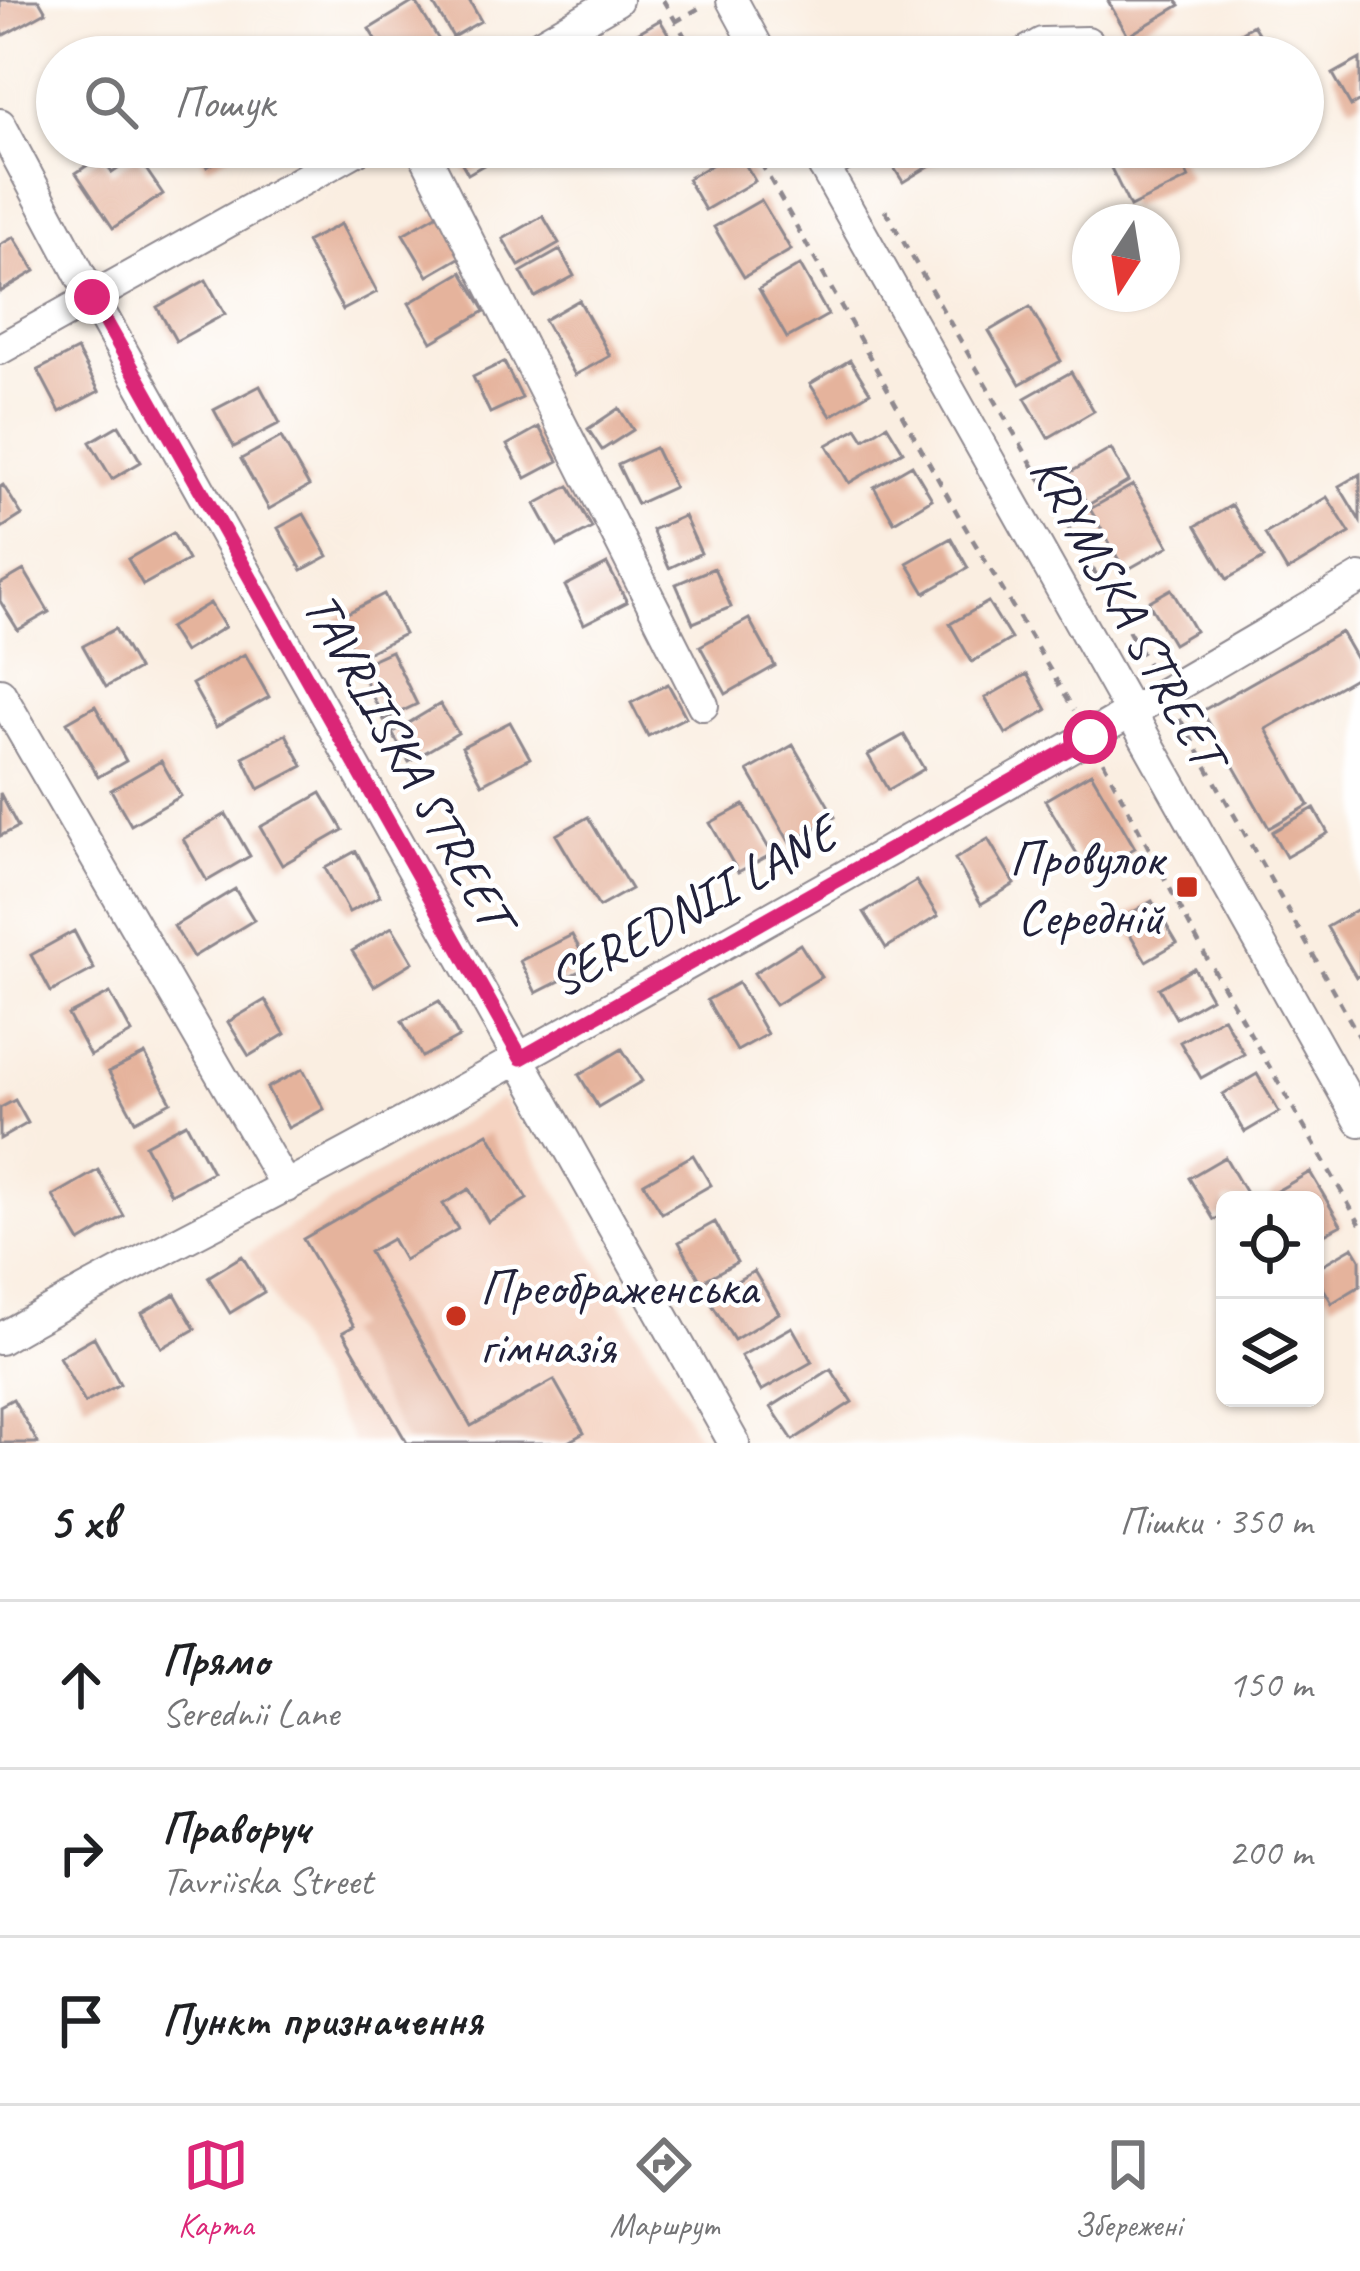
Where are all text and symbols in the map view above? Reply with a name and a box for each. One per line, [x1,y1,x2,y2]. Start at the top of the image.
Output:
search box [36,36,1324,168]
icon: search [78,69,144,135]
text: Пошук [174,74,274,131]
north arrow [1072,204,1180,312]
route end [65,270,119,324]
street label: KRYMSKA STREET [1016,444,1244,786]
street label: TAVRIISKA STREET [289,581,533,950]
route start [1063,710,1117,764]
street label: SEREDNII LANE [537,798,852,1011]
place label: Провулок Середній [1010,826,1167,949]
marker: Провулок Середній [1174,874,1200,900]
map controls [1216,1191,1324,1407]
button: locate [1216,1191,1324,1299]
place label: Преображенська гімназія [480,1255,761,1378]
button: layers [1216,1299,1324,1407]
marker: Преображенська гімназія [443,1303,469,1329]
text: 5 хв [48,1489,117,1553]
text: Пішки · 350 m [1119,1497,1312,1546]
text: Прямо [162,1632,269,1689]
icon: ahead [48,1652,114,1718]
text: 150 m [1228,1660,1312,1709]
text: Serednii Lane [162,1689,339,1738]
text: Праворуч [162,1800,309,1857]
icon: right [48,1820,114,1886]
text: 200 m [1228,1828,1312,1877]
text: Tavriiska Street [162,1857,372,1906]
icon: arrive [48,1988,114,2054]
text: Пункт призначення [162,1992,482,2049]
tab: Карта [178,2132,253,2246]
tab: Маршрут [610,2132,718,2246]
tab: Збережені [1075,2132,1182,2246]

